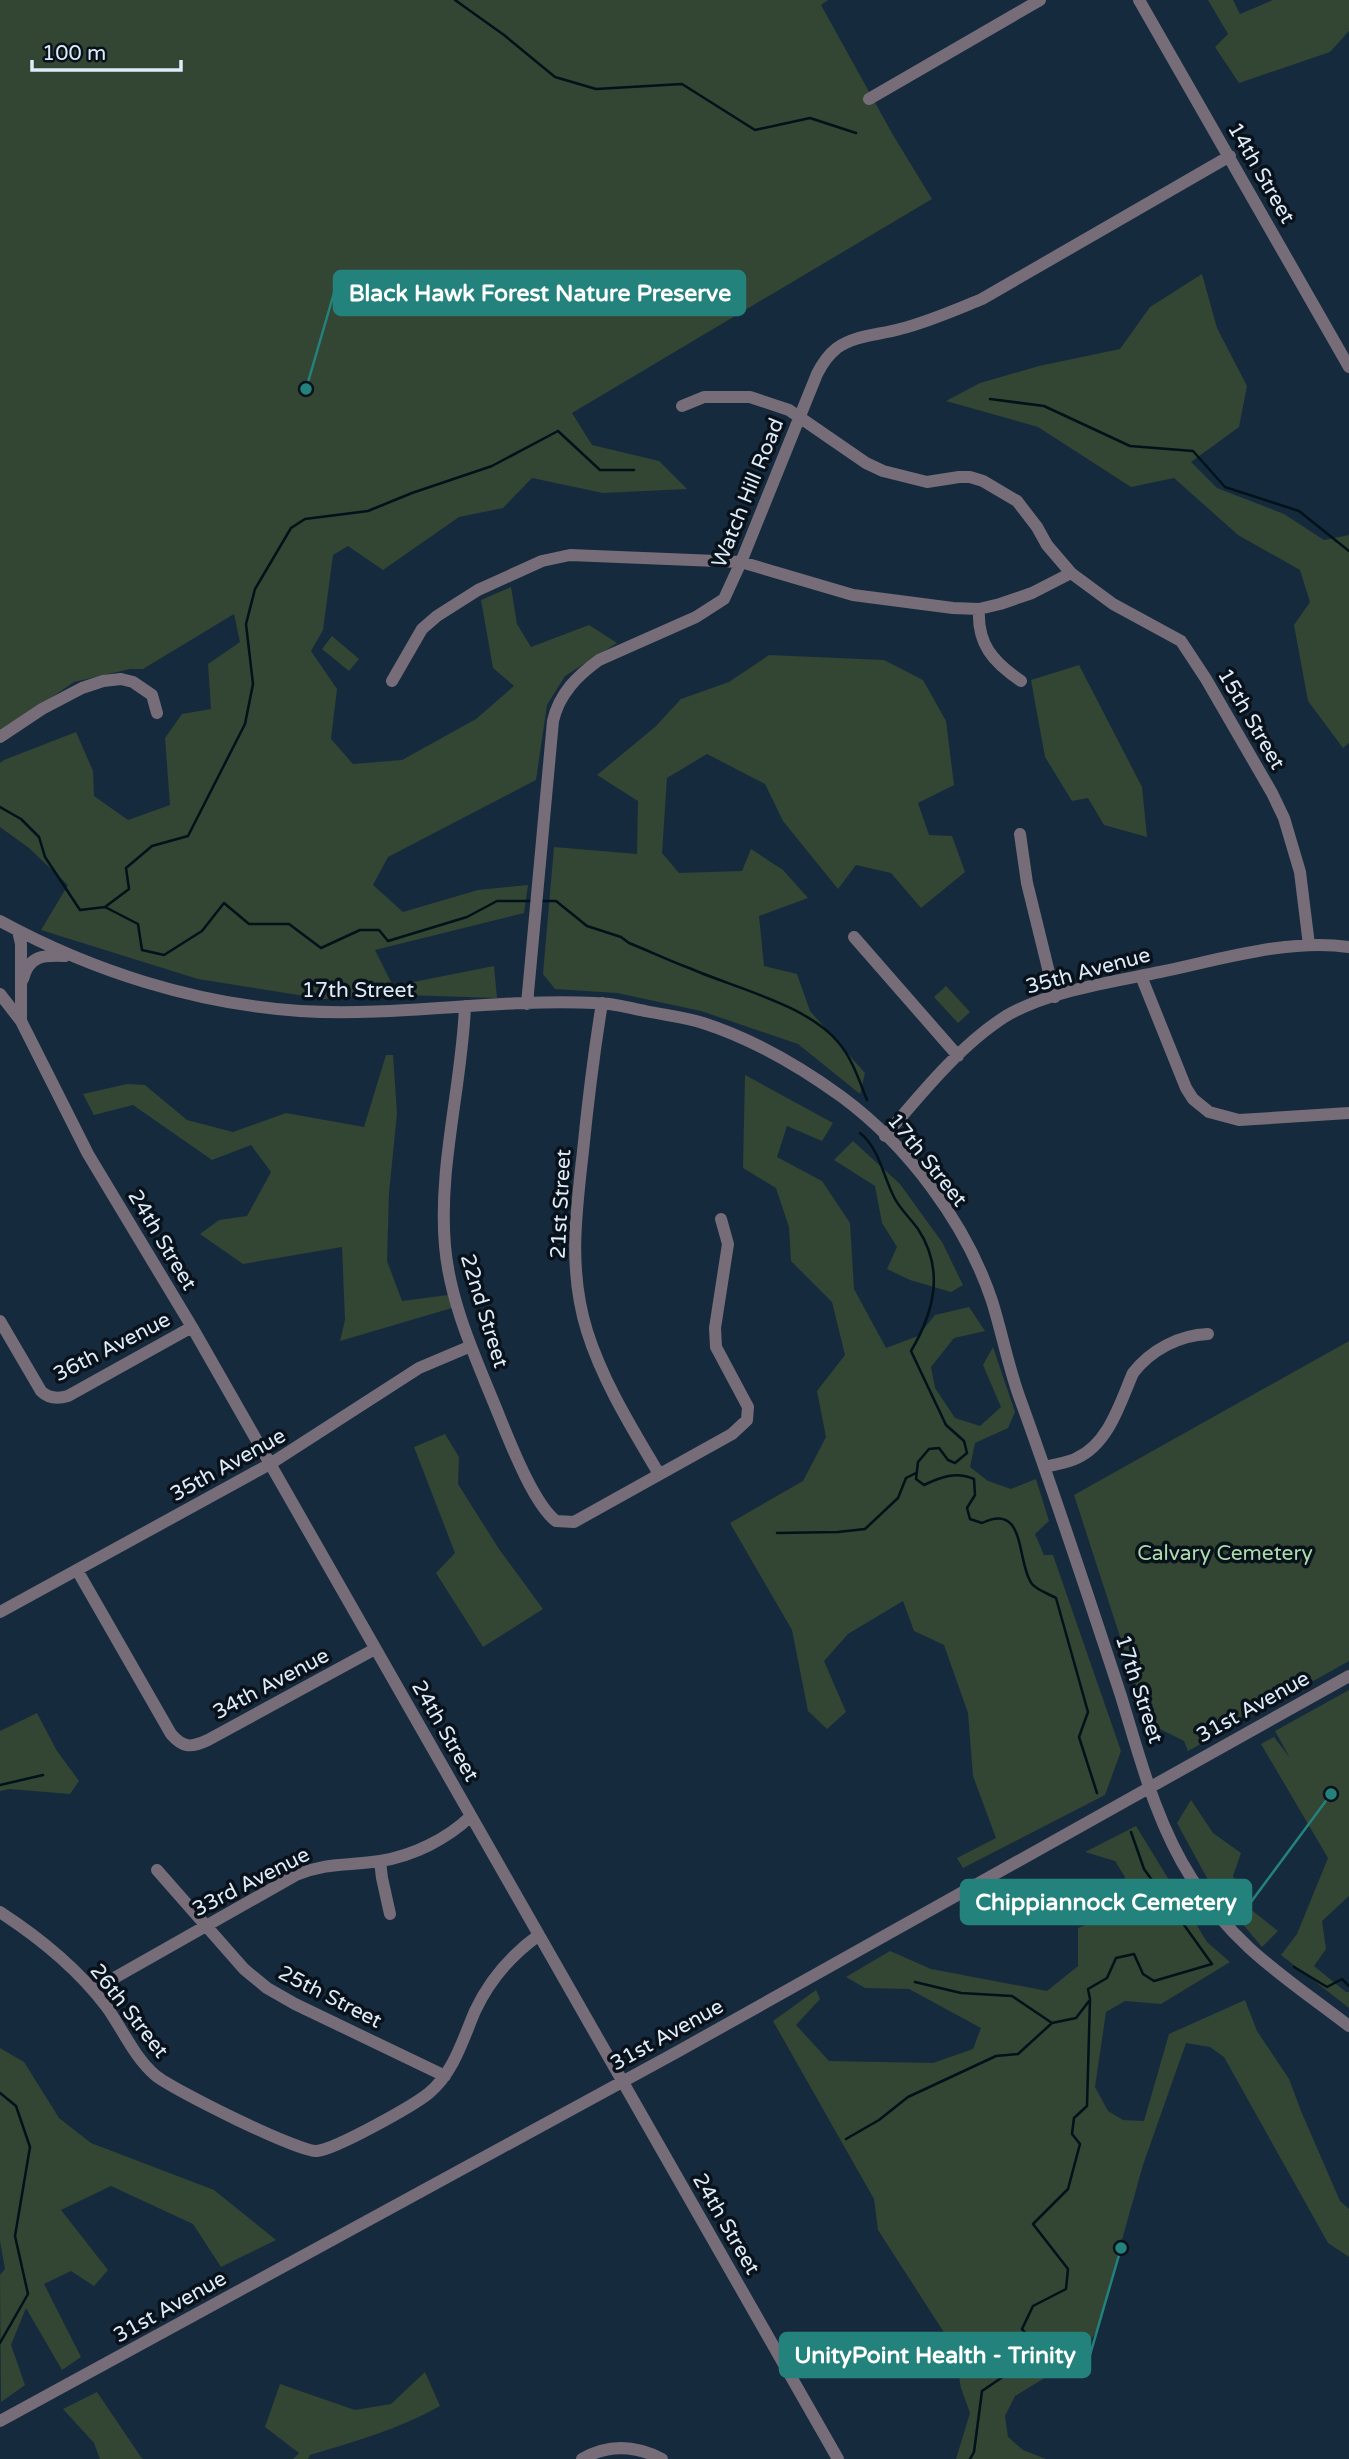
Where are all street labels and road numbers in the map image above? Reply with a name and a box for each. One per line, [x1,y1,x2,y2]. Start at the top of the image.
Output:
street label: 14th Street [1222,118,1300,228]
street label: Watch Hill Road [707,415,789,571]
street label: 15th Street [1212,664,1290,774]
street label: 35th Avenue [1023,942,1153,1000]
street label: 17th Street [302,978,414,1003]
street label: 17th Street [882,1108,972,1212]
street label: 21st Street [546,1148,576,1260]
street label: 24th Street [122,1185,202,1295]
street label: 22nd Street [455,1251,513,1371]
street label: 36th Avenue [49,1307,175,1387]
street label: 35th Avenue [166,1423,290,1507]
street label: 17th Street [1110,1632,1168,1746]
street label: 34th Avenue [209,1643,333,1725]
street label: 31st Avenue [1192,1666,1314,1748]
street label: 24th Street [406,1676,484,1786]
street label: 33rd Avenue [188,1842,314,1922]
street label: 26th Street [84,1959,174,2063]
street label: 25th Street [274,1960,386,2034]
street label: 31st Avenue [606,1994,728,2076]
street label: 24th Street [687,2169,765,2279]
street label: 31st Avenue [109,2266,231,2348]

